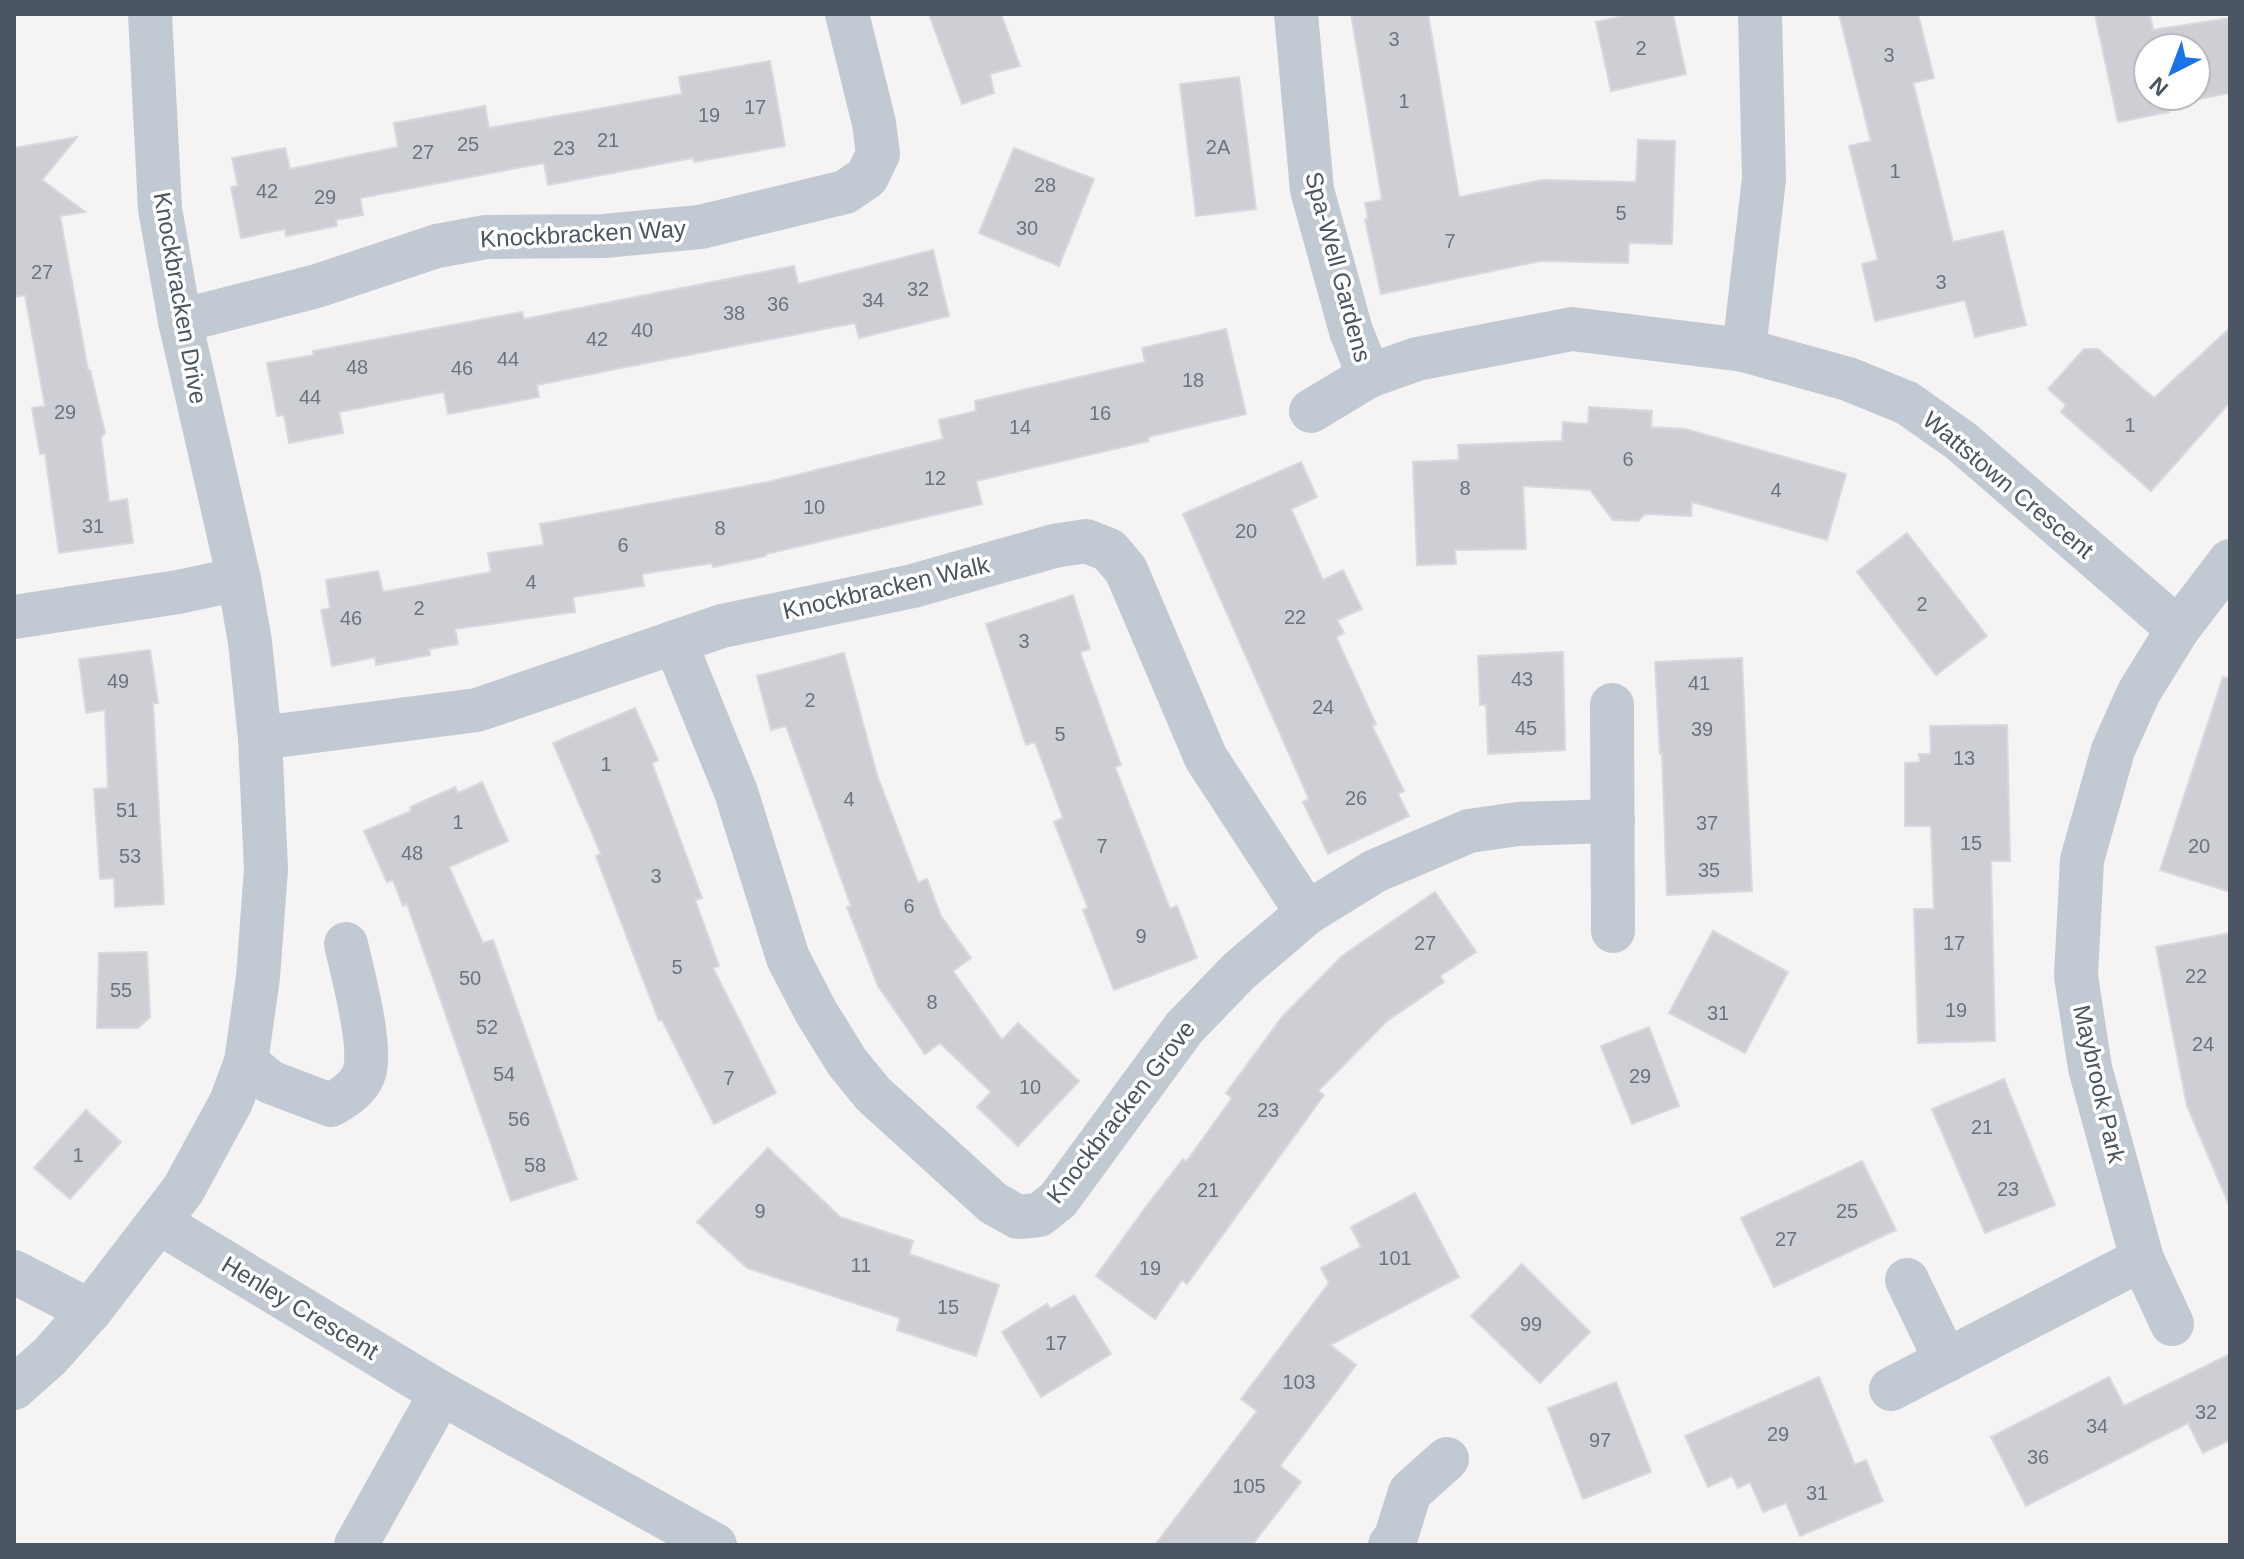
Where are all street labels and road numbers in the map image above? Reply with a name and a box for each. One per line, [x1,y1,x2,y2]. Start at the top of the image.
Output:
street label: Spa-Well Gardens [1300,169,1377,365]
street label: Knockbracken Drive [149,190,212,406]
street label: Knockbracken Way [479,215,686,252]
street label: Wattstown Crescent [1918,406,2099,564]
street label: Knockbracken Walk [780,550,993,624]
street label: Maybrook Park [2068,1002,2131,1167]
street label: Knockbracken Grove [1041,1015,1200,1208]
street label: Henley Crescent [217,1250,384,1365]

